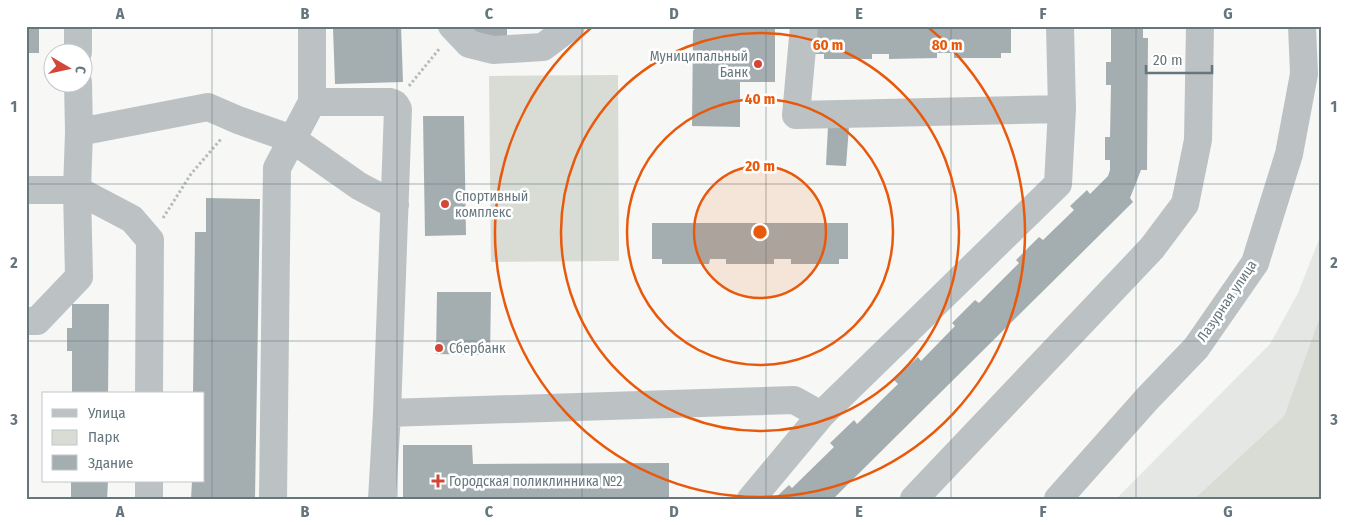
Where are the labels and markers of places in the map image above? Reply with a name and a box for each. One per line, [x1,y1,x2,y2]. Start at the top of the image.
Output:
place label: Муниципальный Банк [650,48,748,81]
marker: Муниципальный Банк [752,58,764,70]
place label: Спортивный комплекс [455,188,528,221]
marker: Спортивный комплекс [439,198,451,210]
centre of rings [751,223,769,241]
place label: Сбербанк [449,340,506,357]
marker: Сбербанк [433,342,445,354]
place label: Городская поликлинника №2 [449,473,622,490]
marker: Городская поликлинника №2 [431,474,445,488]

